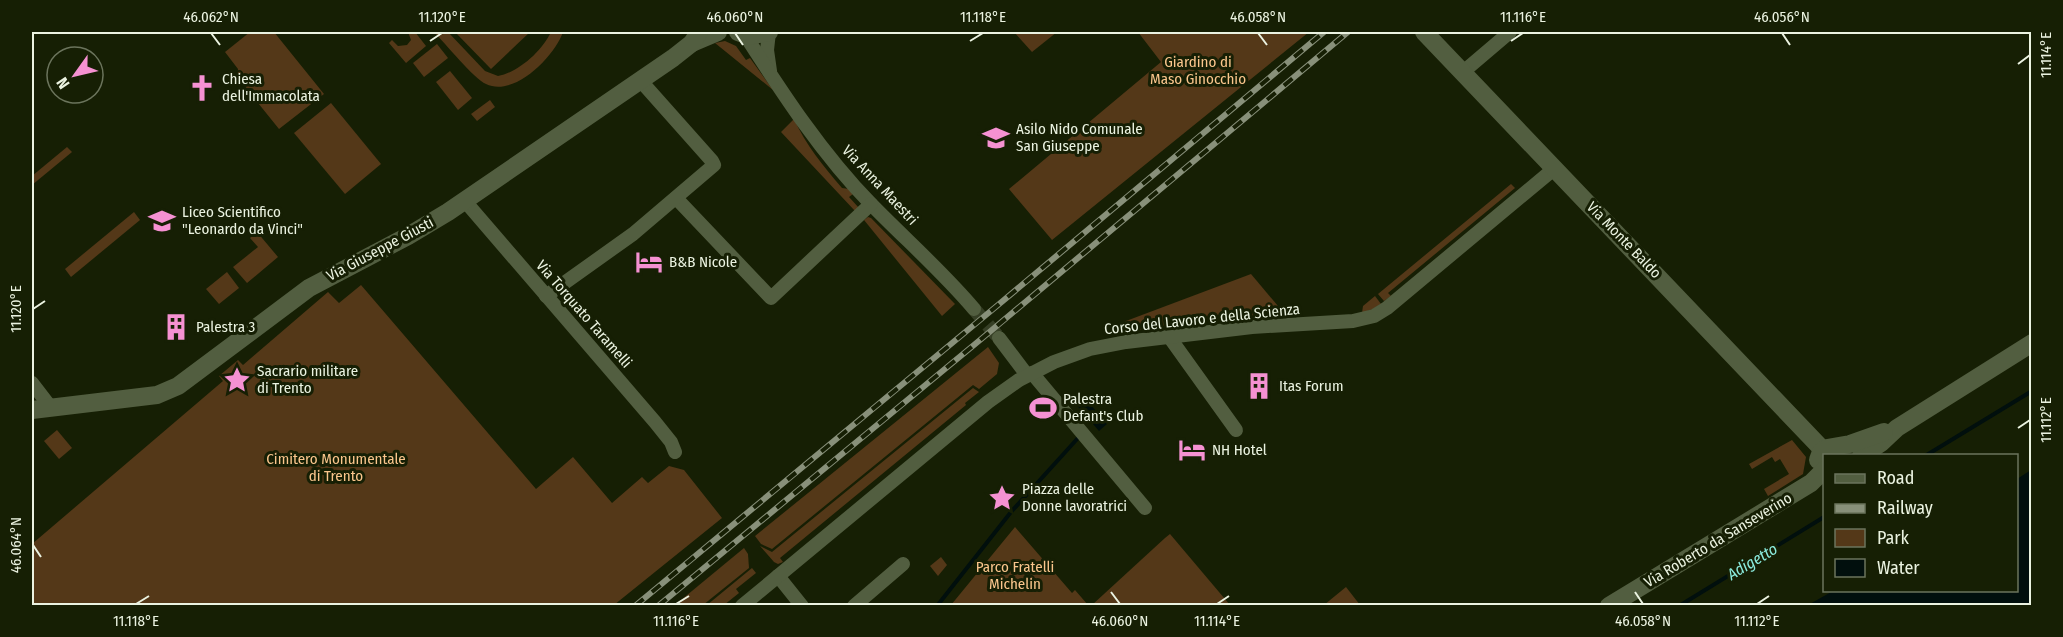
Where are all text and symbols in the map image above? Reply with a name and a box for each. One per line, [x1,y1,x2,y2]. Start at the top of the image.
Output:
text: 46.062°N [183,8,239,26]
text: 11.120°E [418,8,466,26]
text: 46.060°N [707,8,763,26]
text: 11.118°E [960,8,1006,26]
text: 46.058°N [1230,8,1286,26]
text: 11.116°E [1500,8,1546,26]
text: 46.056°N [1754,8,1810,26]
text: 11.114°E [2037,32,2055,78]
north arrow [45,45,105,105]
park label: Giardino di Maso Ginocchio [1150,53,1246,88]
place label: Chiesa dell'Immacolata [222,70,320,105]
church icon: Chiesa dell'Immacolata [187,73,217,103]
text: N [52,74,74,92]
place label: Asilo Nido Comunale San Giuseppe [1016,120,1143,155]
school or university icon: Asilo Nido Comunale San Giuseppe [981,123,1011,153]
street label: Via Anna Maestri [838,141,922,229]
street label: Via Monte Baldo [1583,198,1665,282]
place label: Liceo Scientifico "Leonardo da Vinci" [182,203,303,238]
school or university icon: Liceo Scientifico "Leonardo da Vinci" [147,206,177,236]
street label: Via Giuseppe Giusti [323,213,437,285]
hotel icon: B&B Nicole [634,247,664,277]
place label: B&B Nicole [669,253,737,271]
street label: Via Torquato Taramelli [532,256,636,372]
text: 11.120°E [7,285,25,333]
street label: Corso del Lavoro e della Scienza [1103,300,1301,338]
building icon: Palestra 3 [161,312,191,342]
place label: Palestra 3 [196,318,256,336]
place label: Sacrario militare di Trento [257,362,358,397]
place icon: Sacrario militare di Trento [222,365,252,395]
building icon: Itas Forum [1244,371,1274,401]
place label: Itas Forum [1279,377,1343,395]
place label: Palestra Defant's Club [1063,390,1143,425]
sports icon: Palestra Defant's Club [1028,393,1058,423]
text: 11.112°E [2037,397,2055,443]
hotel icon: NH Hotel [1177,435,1207,465]
place label: NH Hotel [1212,441,1267,459]
park label: Cimitero Monumentale di Trento [266,450,406,485]
legend [1823,454,2018,592]
text: Road [1877,467,1914,489]
place label: Piazza delle Donne lavoratrici [1022,480,1127,515]
place icon: Piazza delle Donne lavoratrici [987,483,1017,513]
street label: Via Roberto da Sanseverino [1641,489,1795,591]
text: Railway [1877,497,1933,519]
text: 46.064°N [7,517,25,573]
text: Park [1877,527,1910,549]
water label: Adigetto [1723,539,1781,584]
text: Water [1877,557,1920,579]
park label: Parco Fratelli Michelin [976,558,1054,593]
text: 11.118°E [113,612,159,630]
text: 11.116°E [653,612,699,630]
text: 46.060°N [1092,612,1148,630]
text: 11.114°E [1194,612,1240,630]
text: 46.058°N [1615,612,1671,630]
text: 11.112°E [1734,612,1780,630]

